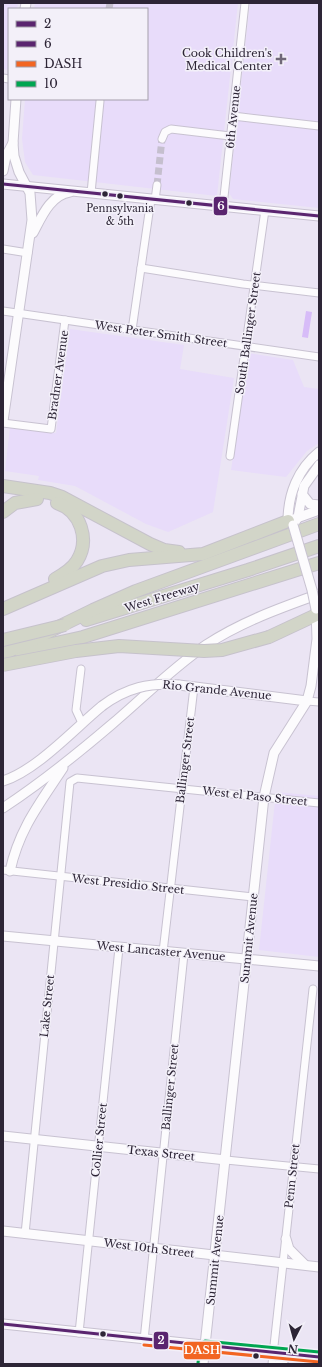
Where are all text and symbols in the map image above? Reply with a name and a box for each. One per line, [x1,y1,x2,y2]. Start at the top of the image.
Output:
legend [8,8,148,100]
text: 2 [44,16,51,31]
text: 6 [44,36,52,51]
place label: Cook Children's Medical Center [182,46,273,73]
marker: Cook Children's Medical Center [275,53,287,65]
text: DASH [44,56,82,71]
text: 10 [44,76,58,91]
street label: 6th Avenue [223,85,243,149]
unlabelled marker [100,189,110,199]
marker: Pennsylvania & 5th [115,191,125,201]
line badge: 6 [213,196,228,216]
unlabelled marker [184,198,194,208]
text: 6 [217,199,225,213]
place label: Pennsylvania & 5th [86,202,154,228]
street label: South Ballinger Street [232,270,264,395]
street label: West Peter Smith Street [93,318,229,350]
street label: Bradner Avenue [45,329,71,421]
street label: West Freeway [122,579,201,615]
street label: Rio Grande Avenue [162,677,272,703]
street label: Ballinger Street [173,715,197,804]
street label: West el Paso Street [201,783,309,809]
street label: West Presidio Street [70,871,186,897]
street label: Summit Avenue [237,892,261,984]
street label: West Lancaster Avenue [95,938,226,964]
street label: Lake Street [37,973,57,1038]
street label: Ballinger Street [158,1042,182,1131]
street label: Collier Street [88,1101,110,1178]
street label: Texas Street [126,1142,196,1164]
street label: Penn Street [282,1142,302,1209]
street label: Summit Avenue [203,1214,227,1306]
street label: West 10th Street [102,1235,196,1261]
north arrow [274,1319,314,1359]
unlabelled marker [98,1329,108,1339]
line badge: 2 [153,1331,169,1350]
text: 2 [157,1333,165,1347]
line badge: DASH [183,1341,221,1360]
text: N [286,1341,299,1356]
text: DASH [184,1343,221,1357]
unlabelled marker [251,1351,261,1361]

